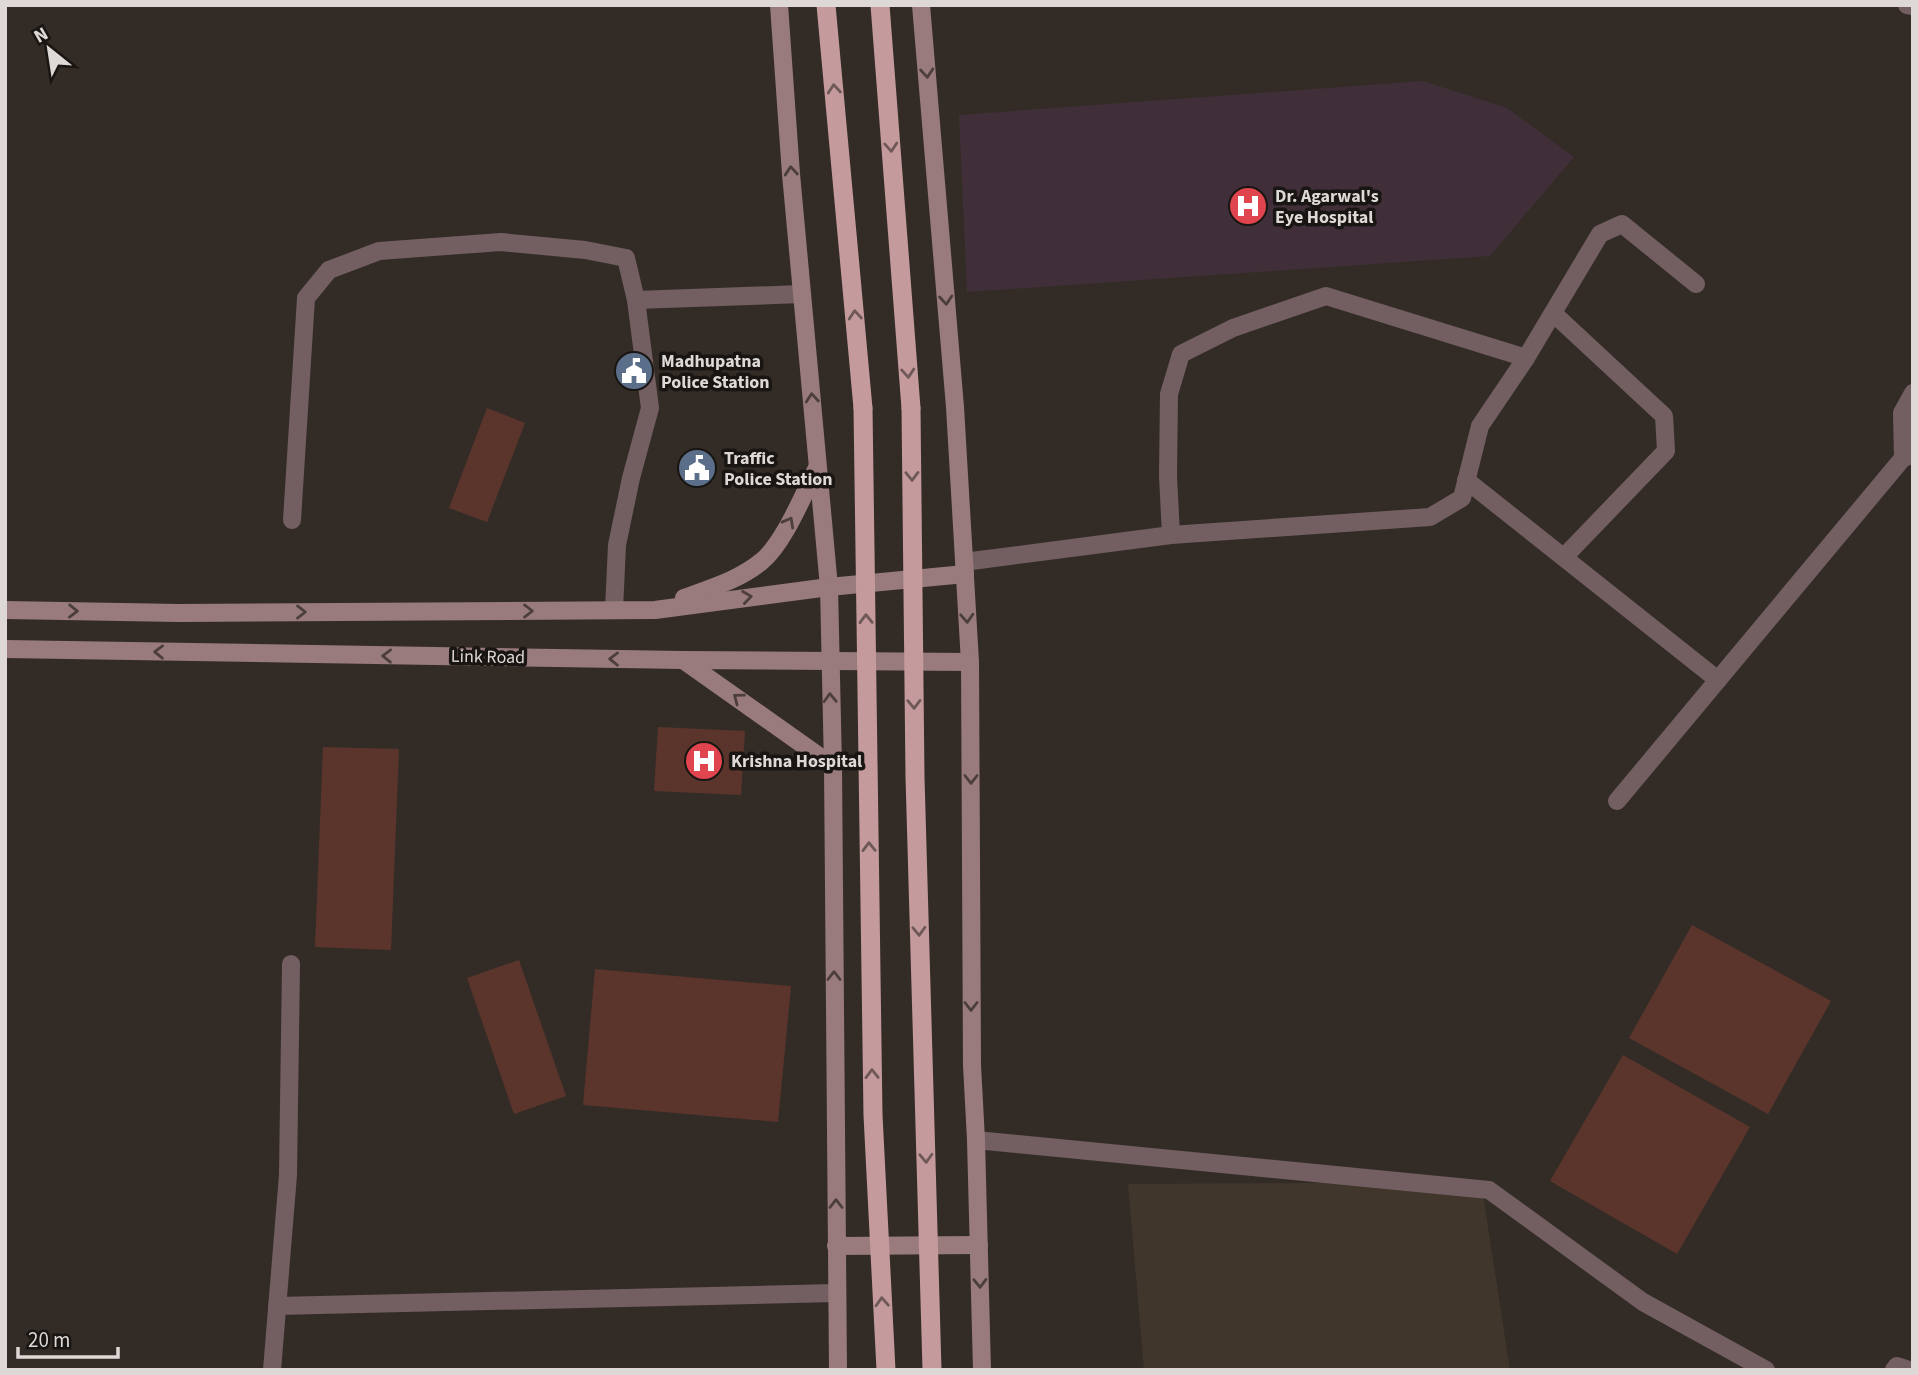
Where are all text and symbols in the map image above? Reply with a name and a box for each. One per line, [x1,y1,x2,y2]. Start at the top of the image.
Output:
north arrow [14,14,84,84]
text: N [29,21,53,50]
one-way arrow [919,68,934,79]
one-way arrow [827,83,842,94]
one-way arrow [883,141,898,152]
one-way arrow [784,166,799,177]
place label: Dr. Agarwal's Eye Hospital [1275,184,1379,230]
hospital icon: Dr. Agarwal's Eye Hospital [1227,185,1269,227]
one-way arrow [938,295,953,306]
one-way arrow [847,309,862,321]
place label: Madhupatna Police Station [661,349,770,395]
public building icon: Madhupatna Police Station [613,350,655,392]
one-way arrow [900,368,915,379]
one-way arrow [805,392,820,403]
place label: Traffic Police Station [724,446,833,492]
public building icon: Traffic Police Station [676,447,718,489]
one-way arrow [904,471,920,482]
one-way arrow [781,517,794,529]
one-way arrow [741,590,752,605]
one-way arrow [69,603,79,619]
one-way arrow [524,603,534,619]
one-way arrow [296,604,307,620]
one-way arrow [960,612,975,623]
one-way arrow [858,614,874,624]
one-way arrow [154,644,165,659]
street label: Link Road [451,644,525,670]
one-way arrow [381,648,392,663]
one-way arrow [609,651,619,667]
one-way arrow [823,692,838,703]
one-way arrow [733,693,745,706]
one-way arrow [906,699,922,709]
hospital icon: Krishna Hospital [683,740,725,782]
place label: Krishna Hospital [731,749,862,774]
one-way arrow [963,774,979,785]
one-way arrow [861,841,877,852]
one-way arrow [912,926,927,937]
one-way arrow [826,970,842,981]
one-way arrow [963,1002,979,1012]
one-way arrow [865,1069,880,1080]
one-way arrow [918,1154,934,1164]
one-way arrow [828,1198,844,1208]
one-way arrow [972,1278,988,1288]
one-way arrow [875,1296,890,1307]
scale bar [18,1316,117,1360]
text: 20 m [28,1325,70,1355]

